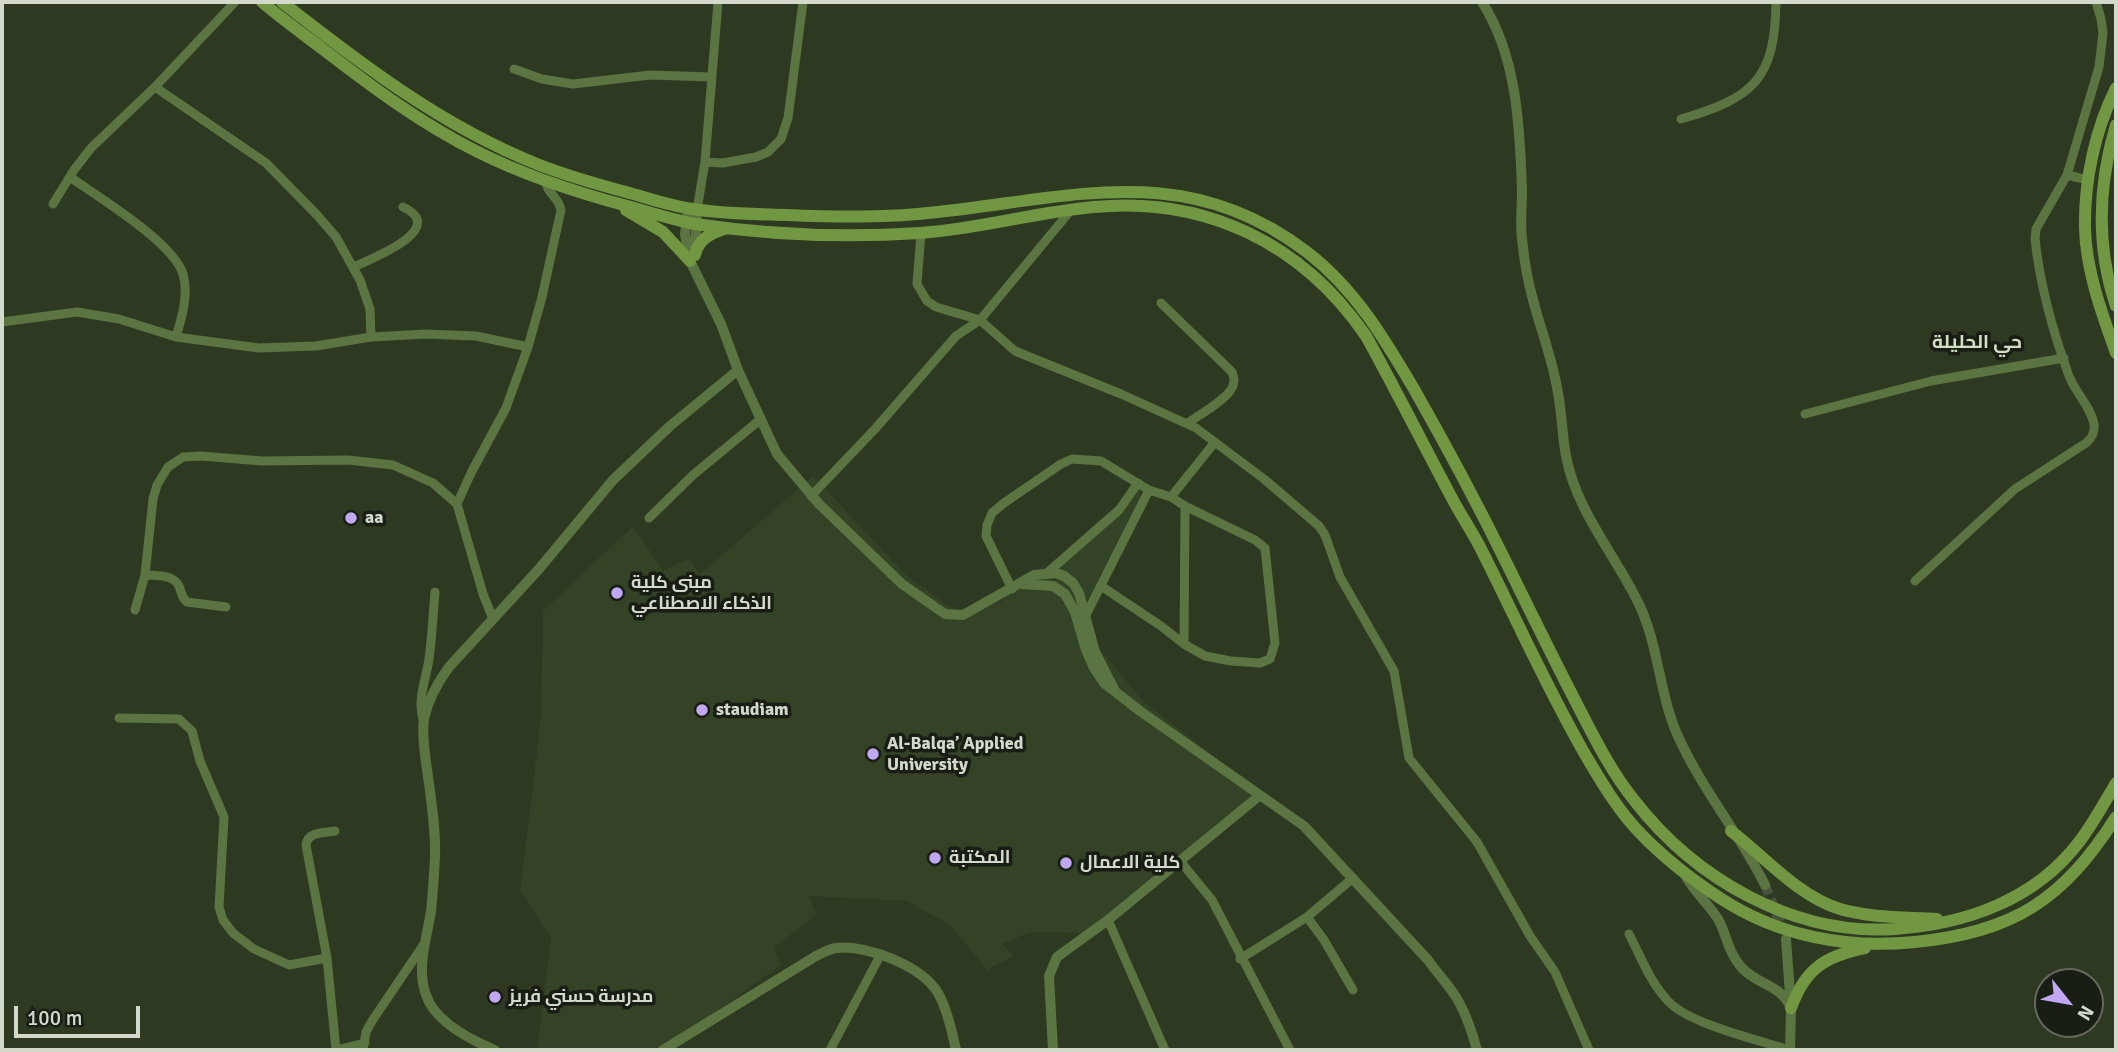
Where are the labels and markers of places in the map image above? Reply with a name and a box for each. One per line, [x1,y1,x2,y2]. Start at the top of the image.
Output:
place label: aa [365,507,383,529]
marker: aa [343,510,359,526]
place label: مبنى كلية الذكاء الاصطناعي [631,572,772,614]
marker: مبنى كلية الذكاء الاصطناعي [609,585,625,601]
place label: staudiam [716,699,789,721]
marker: staudiam [694,702,710,718]
place label: Al-Balqaʼ Applied University [887,733,1023,776]
marker: Al-Balqaʼ Applied University [865,746,881,762]
place label: المكتبة [949,847,1010,869]
marker: المكتبة [927,850,943,866]
place label: كلية الاعمال [1080,852,1181,874]
marker: كلية الاعمال [1058,855,1074,871]
place label: مدرسة حسني فريز [509,986,653,1008]
marker: مدرسة حسني فريز [487,989,503,1005]

